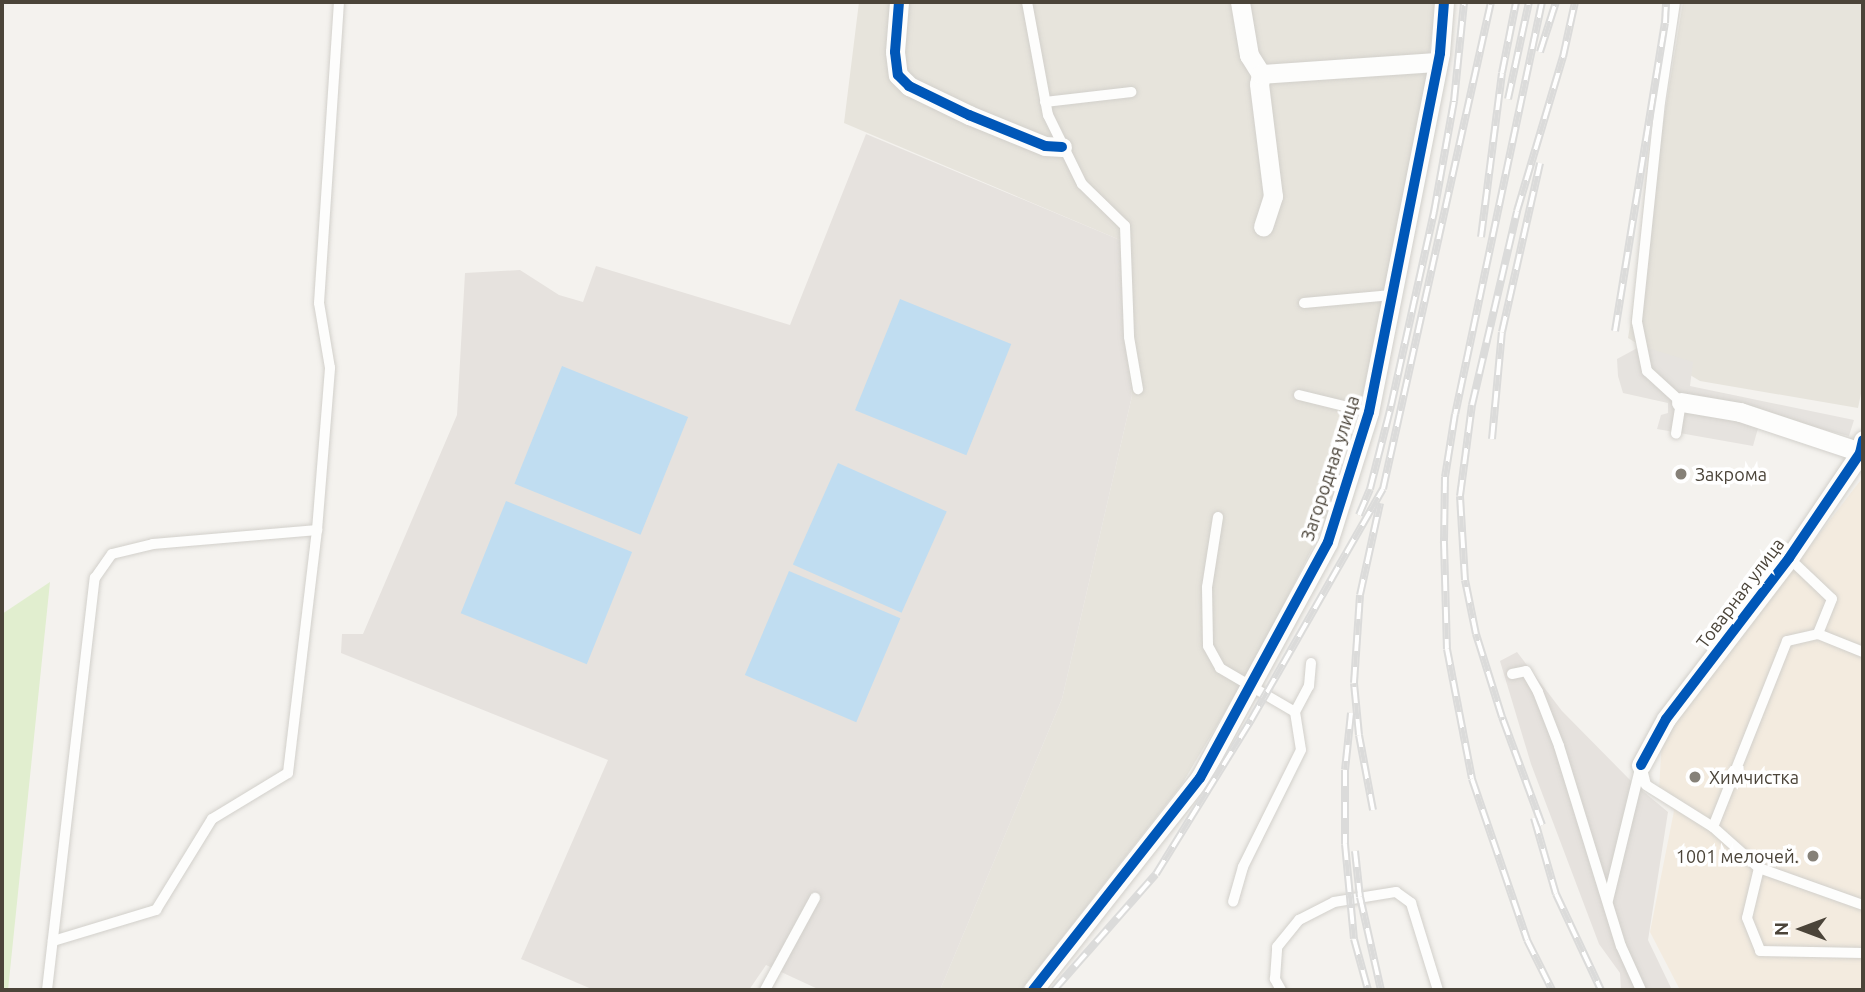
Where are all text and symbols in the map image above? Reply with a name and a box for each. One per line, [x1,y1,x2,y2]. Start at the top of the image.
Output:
street label: Загородная улица [1296,393,1364,543]
place label: Закрома [1695,463,1767,485]
marker: Закрома [1673,466,1689,482]
street label: Товарная улица [1692,534,1788,652]
place label: Химчистка [1709,766,1799,788]
marker: Химчистка [1687,769,1703,785]
place label: 1001 мелочей. [1676,845,1799,867]
marker: 1001 мелочей. [1805,848,1821,864]
north arrow [1767,894,1837,964]
text: N [1770,922,1792,936]

